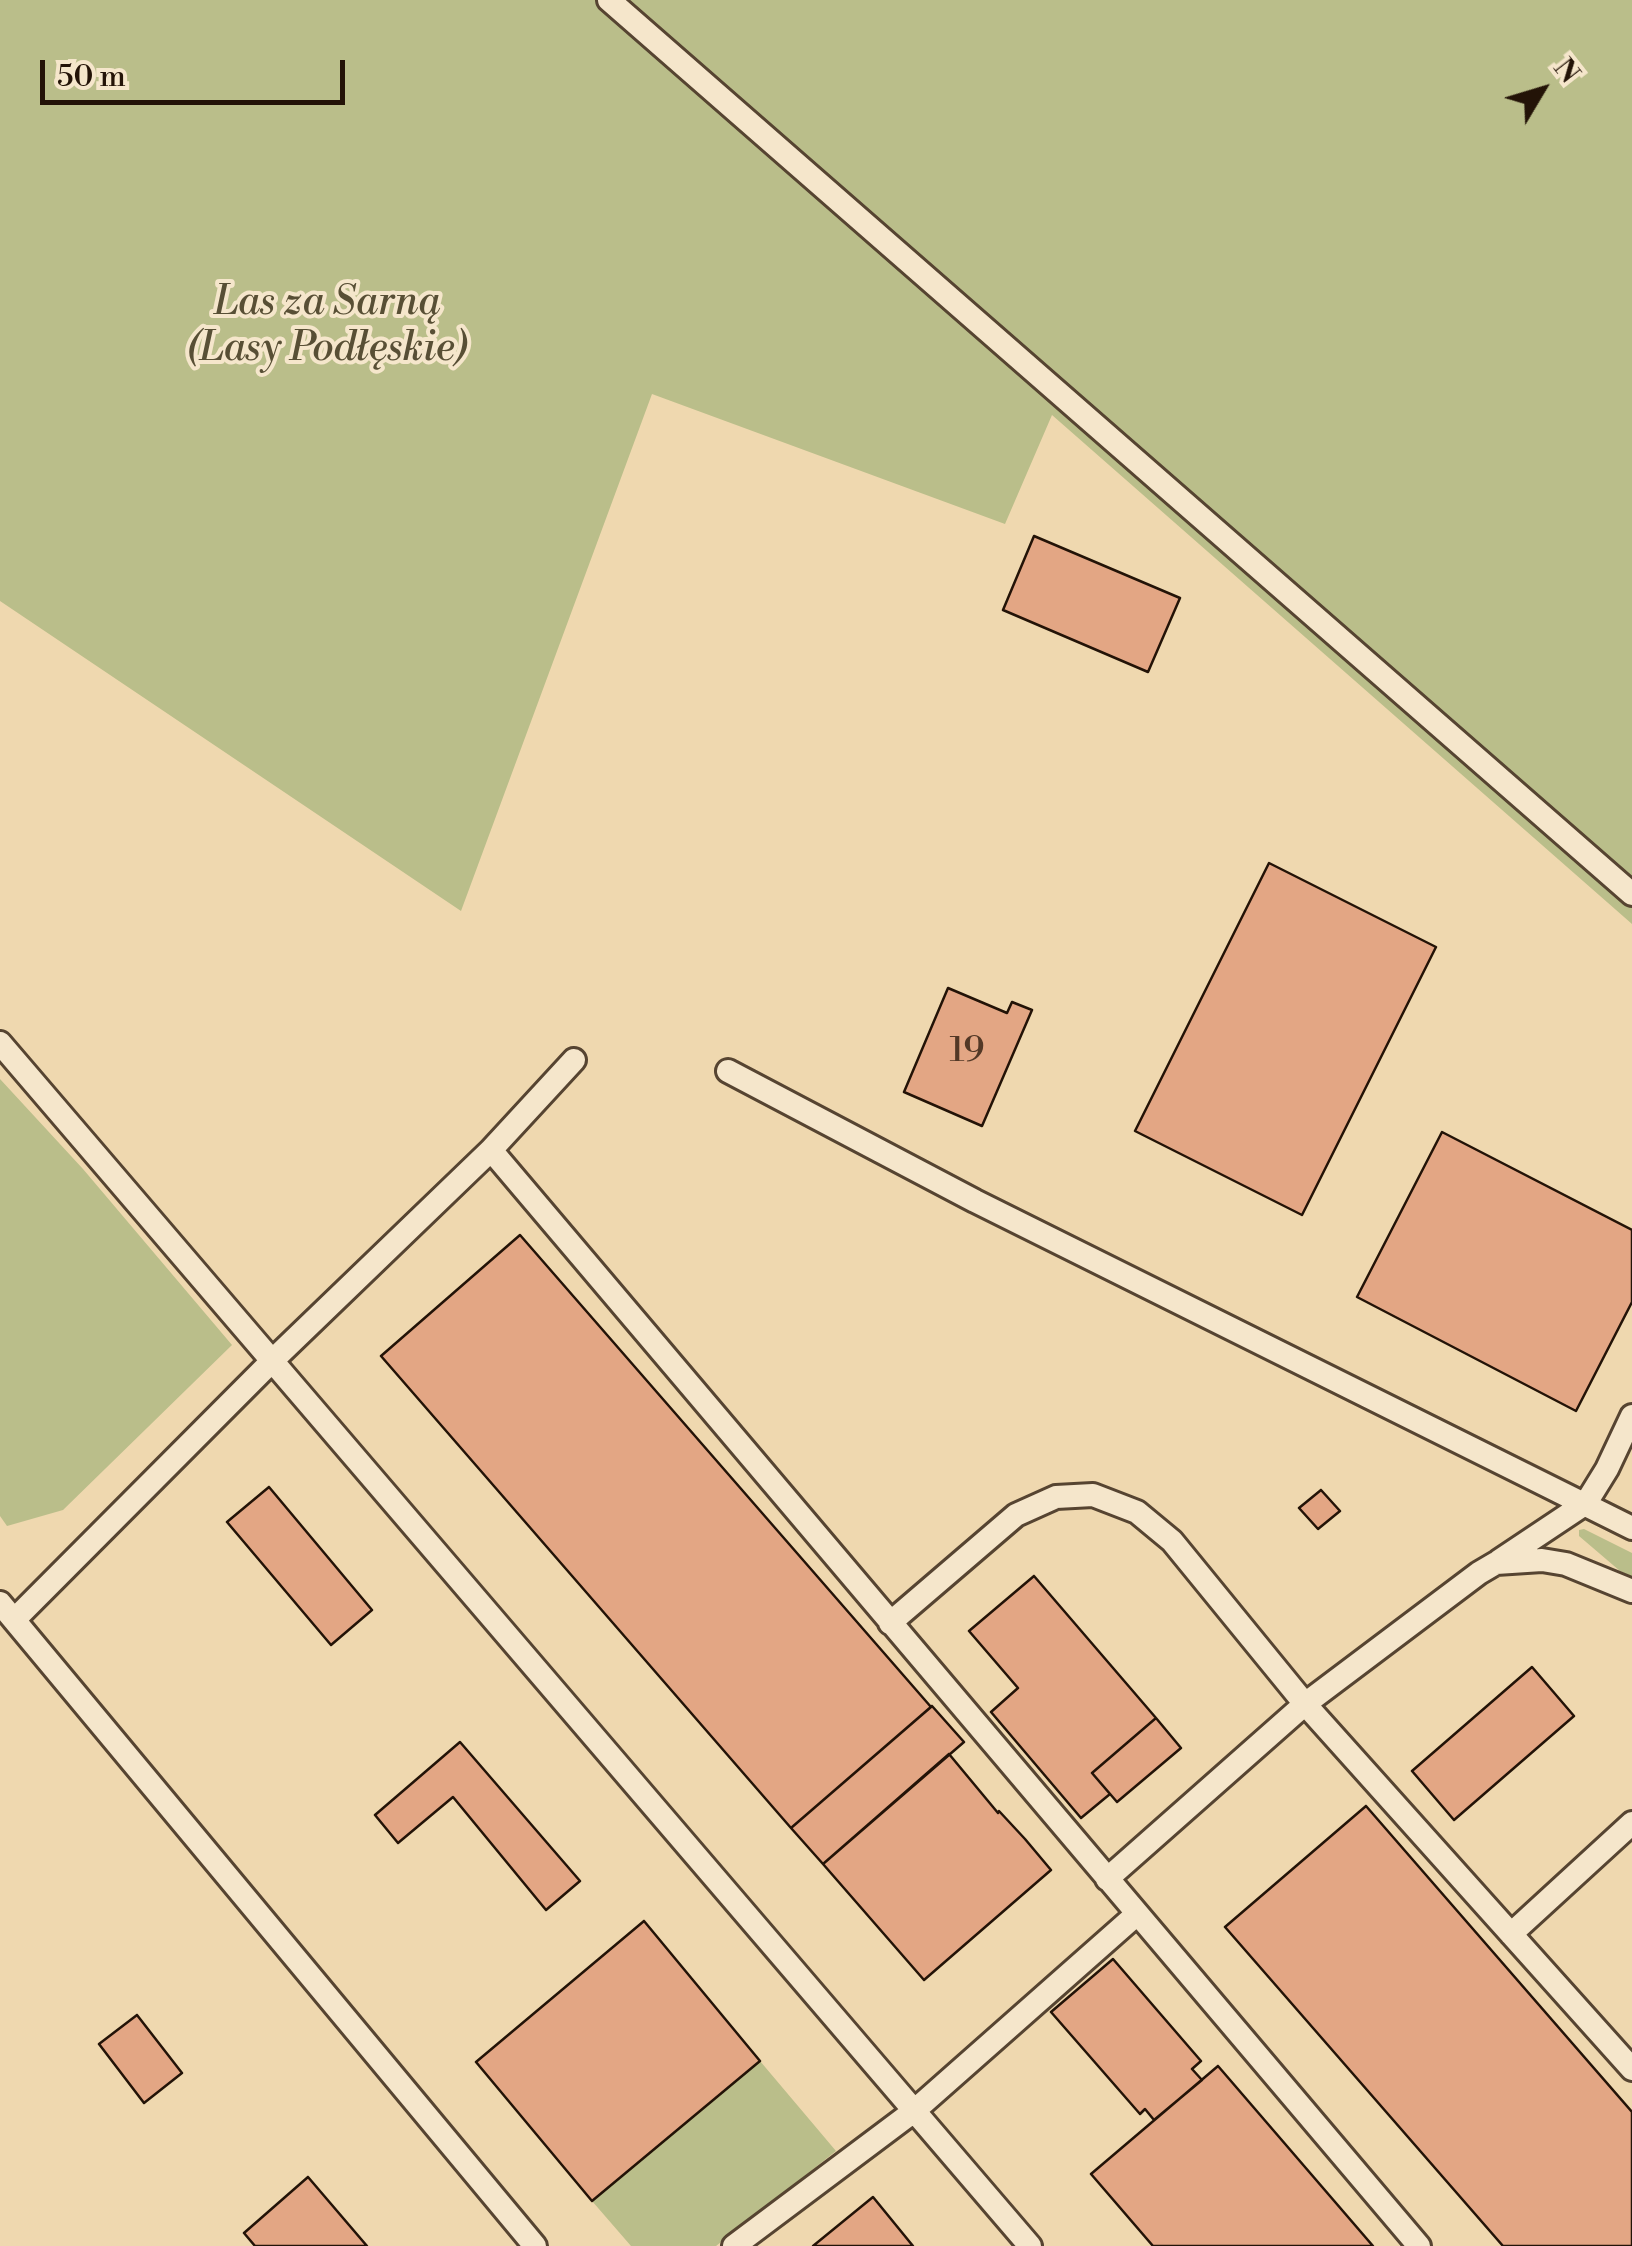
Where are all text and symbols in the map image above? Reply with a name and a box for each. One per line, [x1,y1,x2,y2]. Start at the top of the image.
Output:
scale bar [45,40,350,102]
north arrow [1492,40,1592,140]
text: N [1545,52,1587,91]
text: 50 m [57,58,126,96]
park label: Las za Sarną (Lasy Podłęskie) [187,280,467,374]
house number: 19 [949,1032,985,1074]

